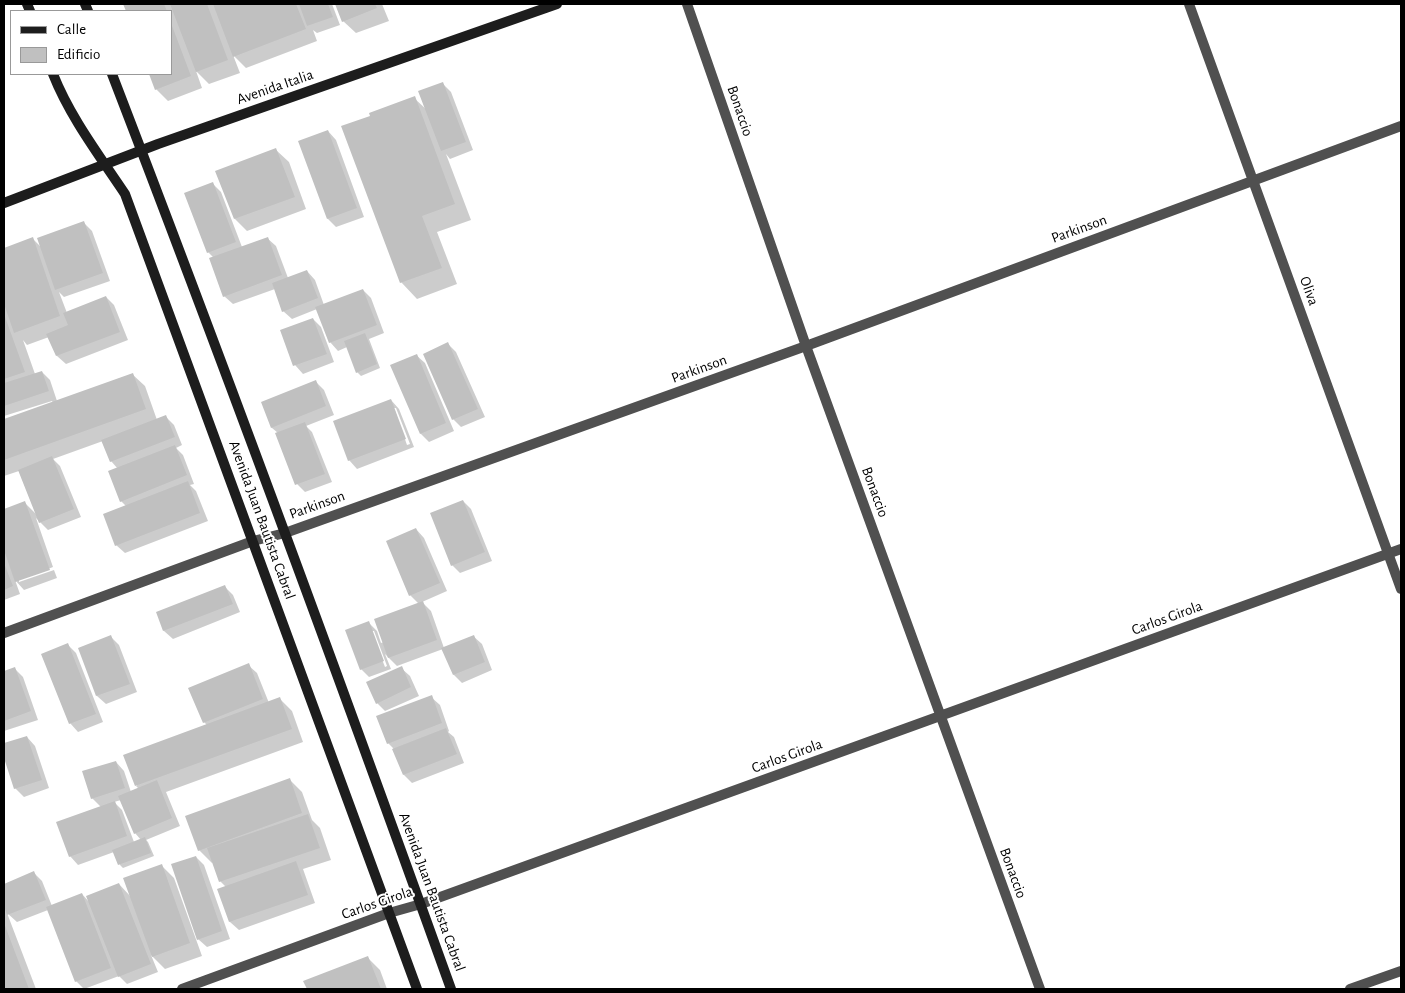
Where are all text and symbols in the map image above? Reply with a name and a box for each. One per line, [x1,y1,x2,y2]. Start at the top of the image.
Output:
legend [10,10,172,75]
text: Calle [57,22,86,37]
text: Edificio [57,47,100,62]
street label: Avenida Italia [234,65,316,109]
street label: Bonaccio [723,83,757,139]
street label: Parkinson [1049,211,1109,247]
street label: Oliva [1295,274,1323,308]
street label: Parkinson [669,351,729,387]
street label: Avenida Juan Bautista Cabral [225,438,299,602]
street label: Bonaccio [858,464,892,520]
street label: Parkinson [287,487,347,523]
street label: Carlos Girola [1129,597,1205,639]
street label: Carlos Girola [749,735,825,777]
street label: Avenida Juan Bautista Cabral [395,810,469,974]
street label: Bonaccio [996,845,1030,901]
street label: Carlos Girola [339,882,415,924]

